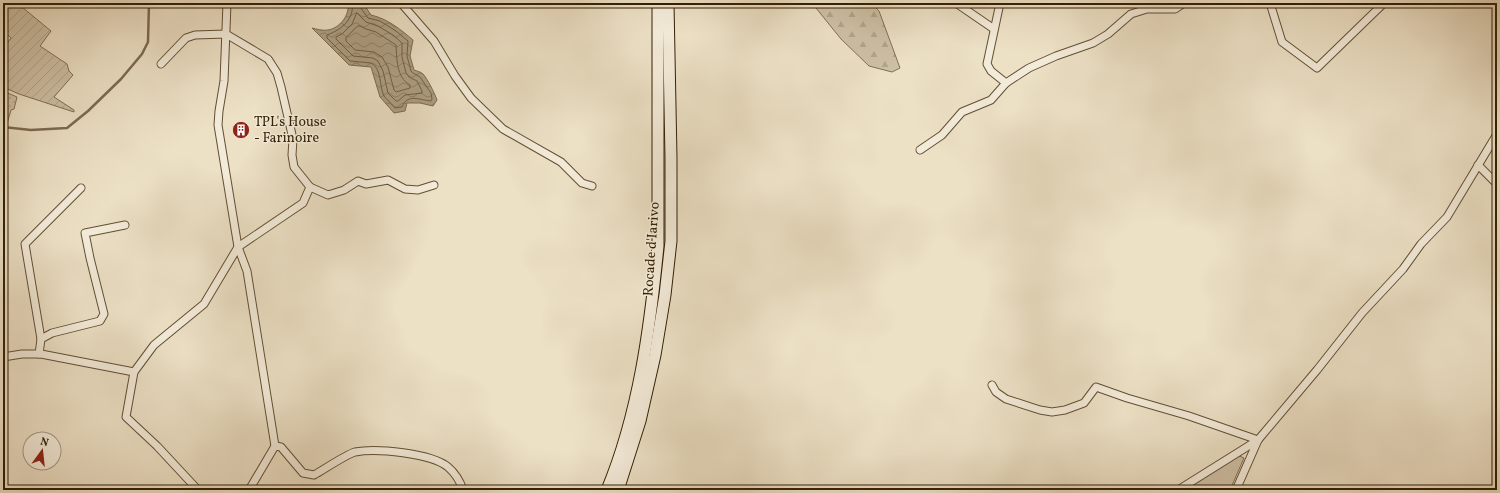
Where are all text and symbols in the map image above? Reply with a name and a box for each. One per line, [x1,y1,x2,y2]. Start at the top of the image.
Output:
place label: TPL's House - Farinoire [254,113,327,148]
building icon: TPL's House - Farinoire [231,120,251,140]
street label: Rocade d'Iarivo [639,201,665,297]
north arrow [22,431,62,471]
text: N [38,435,50,451]

